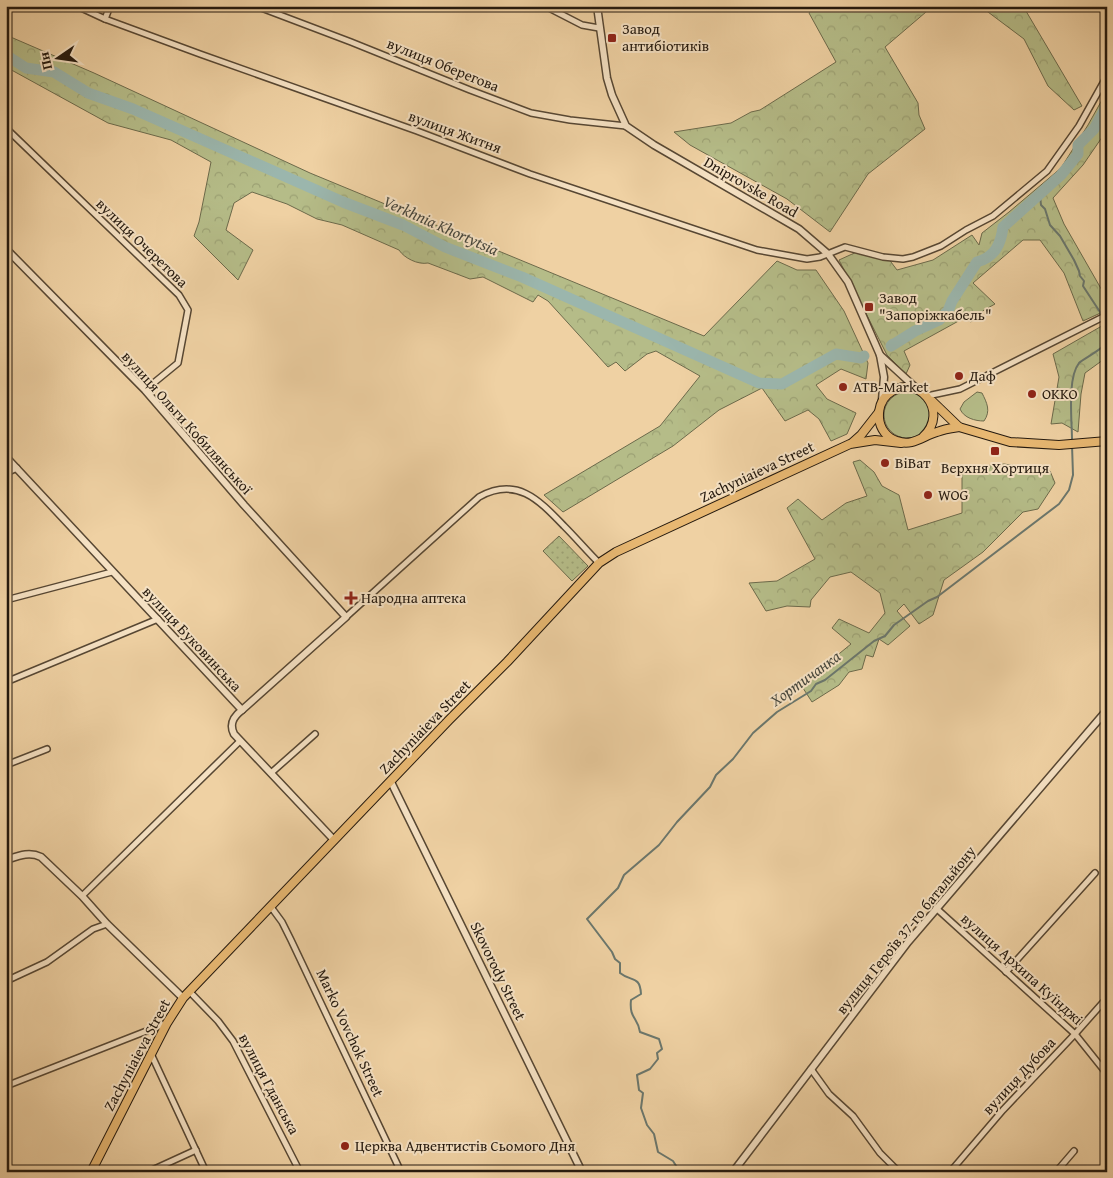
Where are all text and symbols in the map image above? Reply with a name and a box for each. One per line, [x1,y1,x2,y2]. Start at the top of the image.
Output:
place label: Завод антибіотиків [622,18,709,56]
north arrow [32,32,82,82]
marker: Завод антибіотиків [606,32,618,44]
street label: вулиця Оберегова [384,33,503,97]
text: Пн [33,49,57,72]
street label: вулиця Житня [406,105,505,158]
street label: Dniprovske Road [700,151,802,222]
water label: Verkhnia Khortytsia [380,189,503,261]
street label: вулиця Очеретова [92,193,193,293]
place label: Завод "Запоріжкабель" [879,287,992,325]
marker: Завод "Запоріжкабель" [863,301,875,313]
street label: вулиця Ольги Кобилянської [117,346,258,499]
place label: Даф [968,365,996,386]
marker: Даф [953,370,965,382]
place label: ATB-Market [853,376,929,397]
marker: ATB-Market [837,381,849,393]
place label: OKKO [1042,383,1078,404]
marker: OKKO [1026,388,1038,400]
street label: Zachyniaieva Street [696,436,818,507]
marker: Верхня Хортиця [989,445,1001,457]
place label: ВіВат [895,452,931,473]
marker: ВіВат [879,457,891,469]
place label: Верхня Хортиця [941,457,1050,478]
place label: WOG [938,484,969,505]
marker: WOG [922,489,934,501]
street label: вулиця Буковинська [138,581,247,697]
place label: Народна аптека [361,587,467,608]
marker: Народна аптека [345,592,357,604]
water label: Хортичанка [764,644,846,712]
street label: Zachyniaieva Street [374,674,476,778]
street label: вулиця Героїв 37-го батальйону [831,841,980,1018]
street label: вулиця Архипа Куїнджі [957,908,1088,1029]
street label: Skovorody Street [466,918,532,1024]
street label: Marko Vovchok Street [312,965,390,1101]
street label: Zachyniaieva Street [98,995,175,1114]
street label: вулиця Гданська [234,1030,305,1139]
street label: вулиця Дубова [977,1032,1061,1119]
place label: Церква Адвентистів Сьомого Дня [355,1135,575,1156]
marker: Церква Адвентистів Сьомого Дня [339,1140,351,1152]

